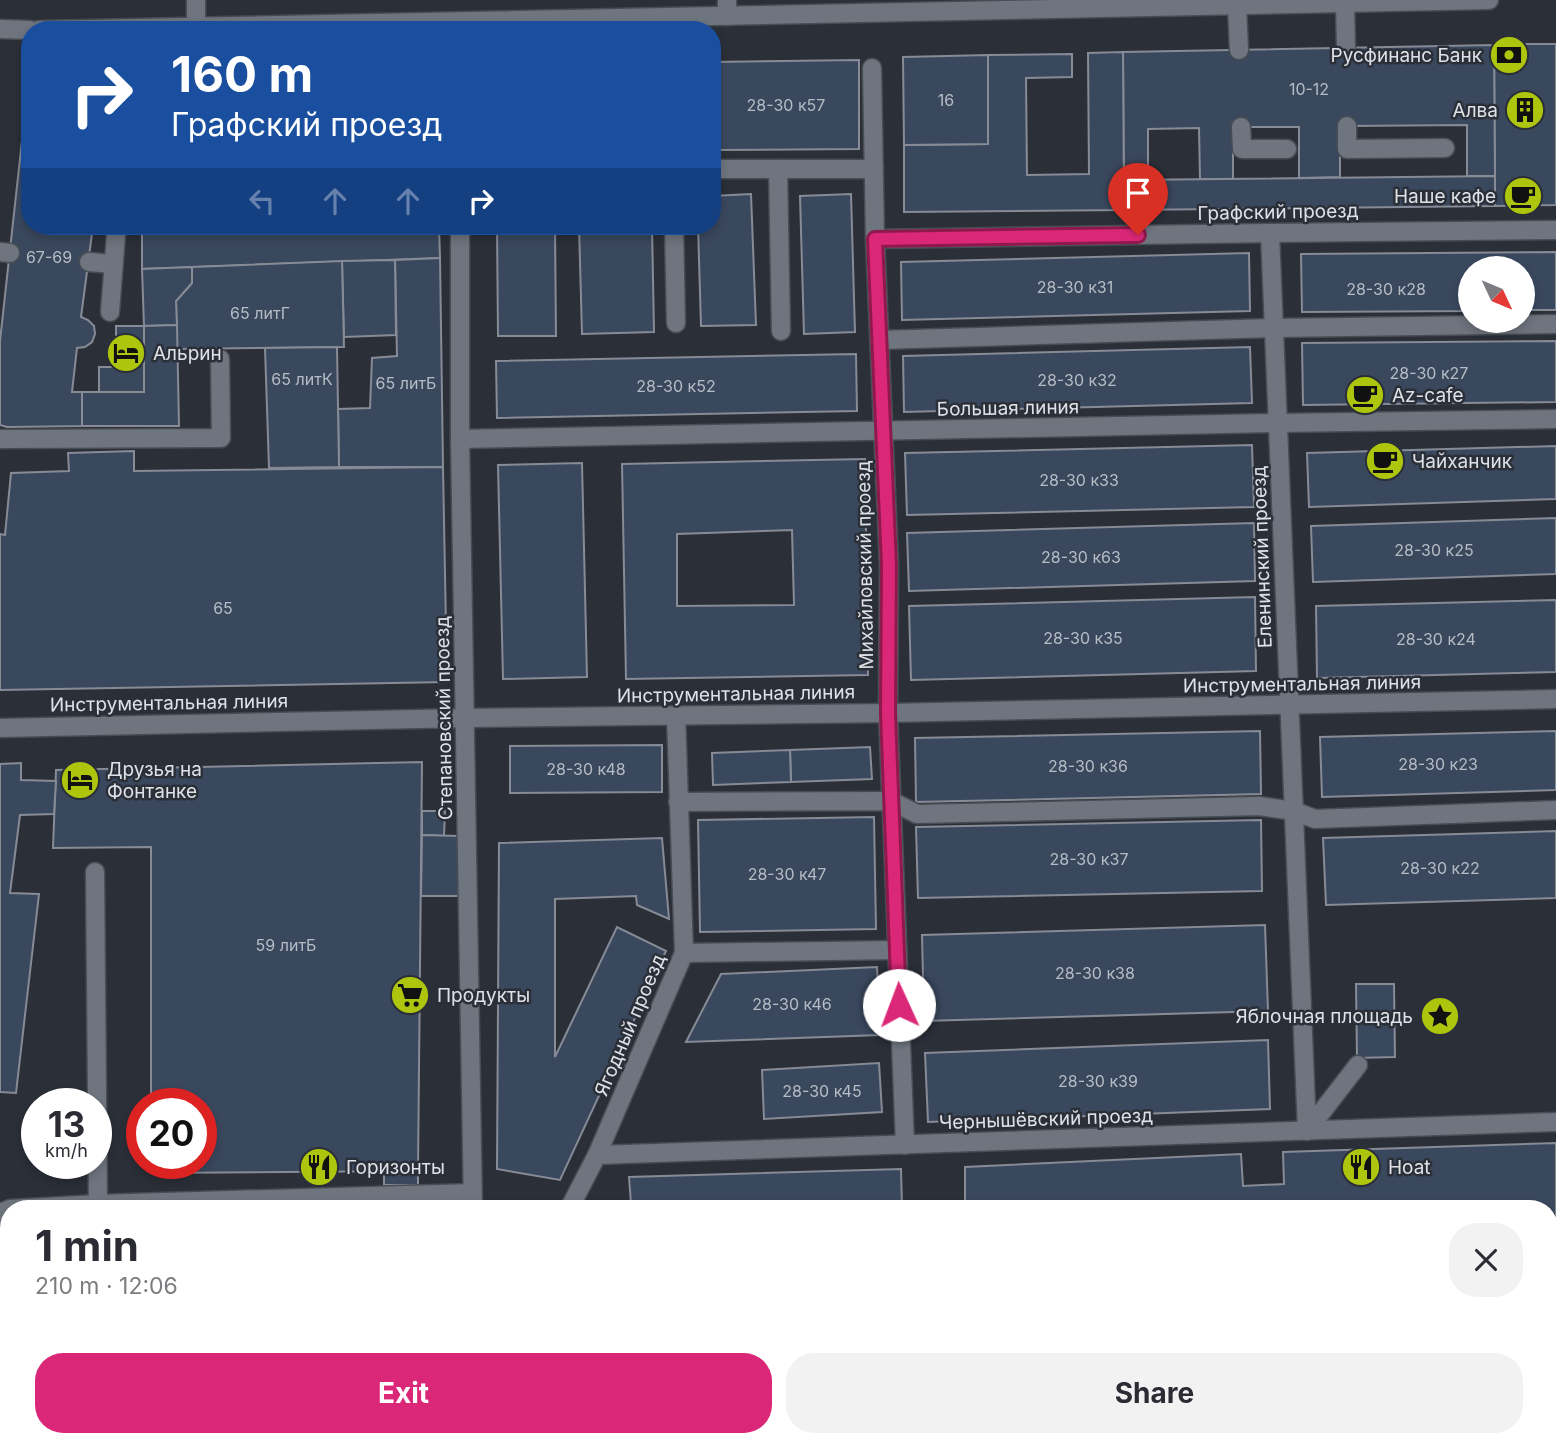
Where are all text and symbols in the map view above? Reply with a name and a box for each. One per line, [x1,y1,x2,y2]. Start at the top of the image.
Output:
bank icon: Русфинанс Банк [1488,34,1530,76]
place label: Русфинанс Банк [1331,44,1483,67]
text: 160 m [171,45,313,104]
icon: right [56,49,147,140]
house number: 10-12 [1289,79,1329,99]
building icon: Алва [1504,89,1546,131]
house number: 16 [938,90,954,110]
house number: 28-30 к57 [747,95,825,115]
place label: Алва [1453,99,1498,122]
text: Графский проезд [171,105,442,144]
pin [1108,163,1168,235]
icon: arrive [1119,174,1157,212]
cafe icon: Наше кафе [1502,175,1544,217]
icon: left [243,182,281,220]
icon: ahead [316,182,354,220]
icon: ahead [389,182,427,220]
icon: right [462,182,500,220]
place label: Наше кафе [1394,185,1496,208]
street label: Графский проезд [1197,199,1359,225]
house number: 67-69 [26,247,72,267]
north arrow [1458,256,1535,332]
map controls [1458,256,1535,333]
house number: 28-30 к31 [1037,277,1113,297]
house number: 28-30 к28 [1346,279,1426,299]
house number: 65 литГ [230,303,290,323]
hotel icon: Альрин [105,332,147,374]
place label: Альрин [153,342,222,365]
house number: 28-30 к27 [1390,363,1468,383]
house number: 65 литК [271,369,333,389]
house number: 28-30 к32 [1037,370,1117,390]
house number: 65 литБ [376,373,436,393]
cafe icon: Az-cafe [1344,374,1386,416]
house number: 28-30 к52 [636,376,716,396]
place label: Az-cafe [1392,384,1464,407]
street label: Большая линия [937,395,1079,421]
cafe icon: Чайханчик [1364,440,1406,482]
place label: Чайханчик [1412,450,1513,473]
street label: Михайловский проезд [852,460,878,670]
street label: Еленинский проезд [1247,465,1277,649]
house number: 28-30 к33 [1039,470,1119,490]
house number: 28-30 к25 [1394,540,1474,560]
house number: 28-30 к63 [1041,547,1121,567]
house number: 65 [213,598,233,618]
street label: Степановский проезд [431,616,457,820]
house number: 28-30 к35 [1043,628,1123,648]
house number: 28-30 к24 [1396,629,1476,649]
street label: Инструментальная линия [1183,670,1421,698]
street label: Инструментальная линия [617,680,855,708]
street label: Инструментальная линия [50,689,288,717]
house number: 28-30 к23 [1398,754,1478,774]
house number: 28-30 к36 [1048,756,1128,776]
place label: Друзья на Фонтанке [107,758,202,803]
hotel icon: Друзья на Фонтанке [59,759,101,801]
house number: 28-30 к48 [546,759,626,779]
house number: 28-30 к37 [1050,849,1128,869]
house number: 28-30 к22 [1400,858,1480,878]
house number: 28-30 к47 [748,864,826,884]
house number: 59 литБ [256,935,316,955]
street label: Ягодный проезд [590,951,670,1099]
house number: 28-30 к38 [1055,963,1135,983]
position arrow [862,968,936,1042]
supermarket icon: Продукты [389,974,431,1016]
place label: Продукты [437,984,530,1007]
house number: 28-30 к46 [752,994,832,1014]
place icon: Яблочная площадь [1419,995,1461,1037]
place label: Яблочная площадь [1236,1005,1413,1028]
house number: 28-30 к39 [1058,1071,1138,1091]
house number: 28-30 к45 [782,1081,862,1101]
speed limit sign: 20 [126,1088,217,1179]
text: 13 [48,1103,85,1145]
street label: Чернышёвский проезд [939,1104,1154,1134]
text: km/h [45,1140,88,1161]
restaurant icon: Горизонты [298,1146,340,1188]
restaurant icon: Hoat [1340,1146,1382,1188]
place label: Горизонты [346,1156,445,1179]
place label: Hoat [1388,1156,1431,1179]
text: 1 min [35,1220,139,1271]
button: close [1449,1223,1523,1297]
text: 210 m · 12:06 [35,1272,178,1300]
button: Exit [35,1353,772,1433]
button: Share [786,1353,1523,1433]

